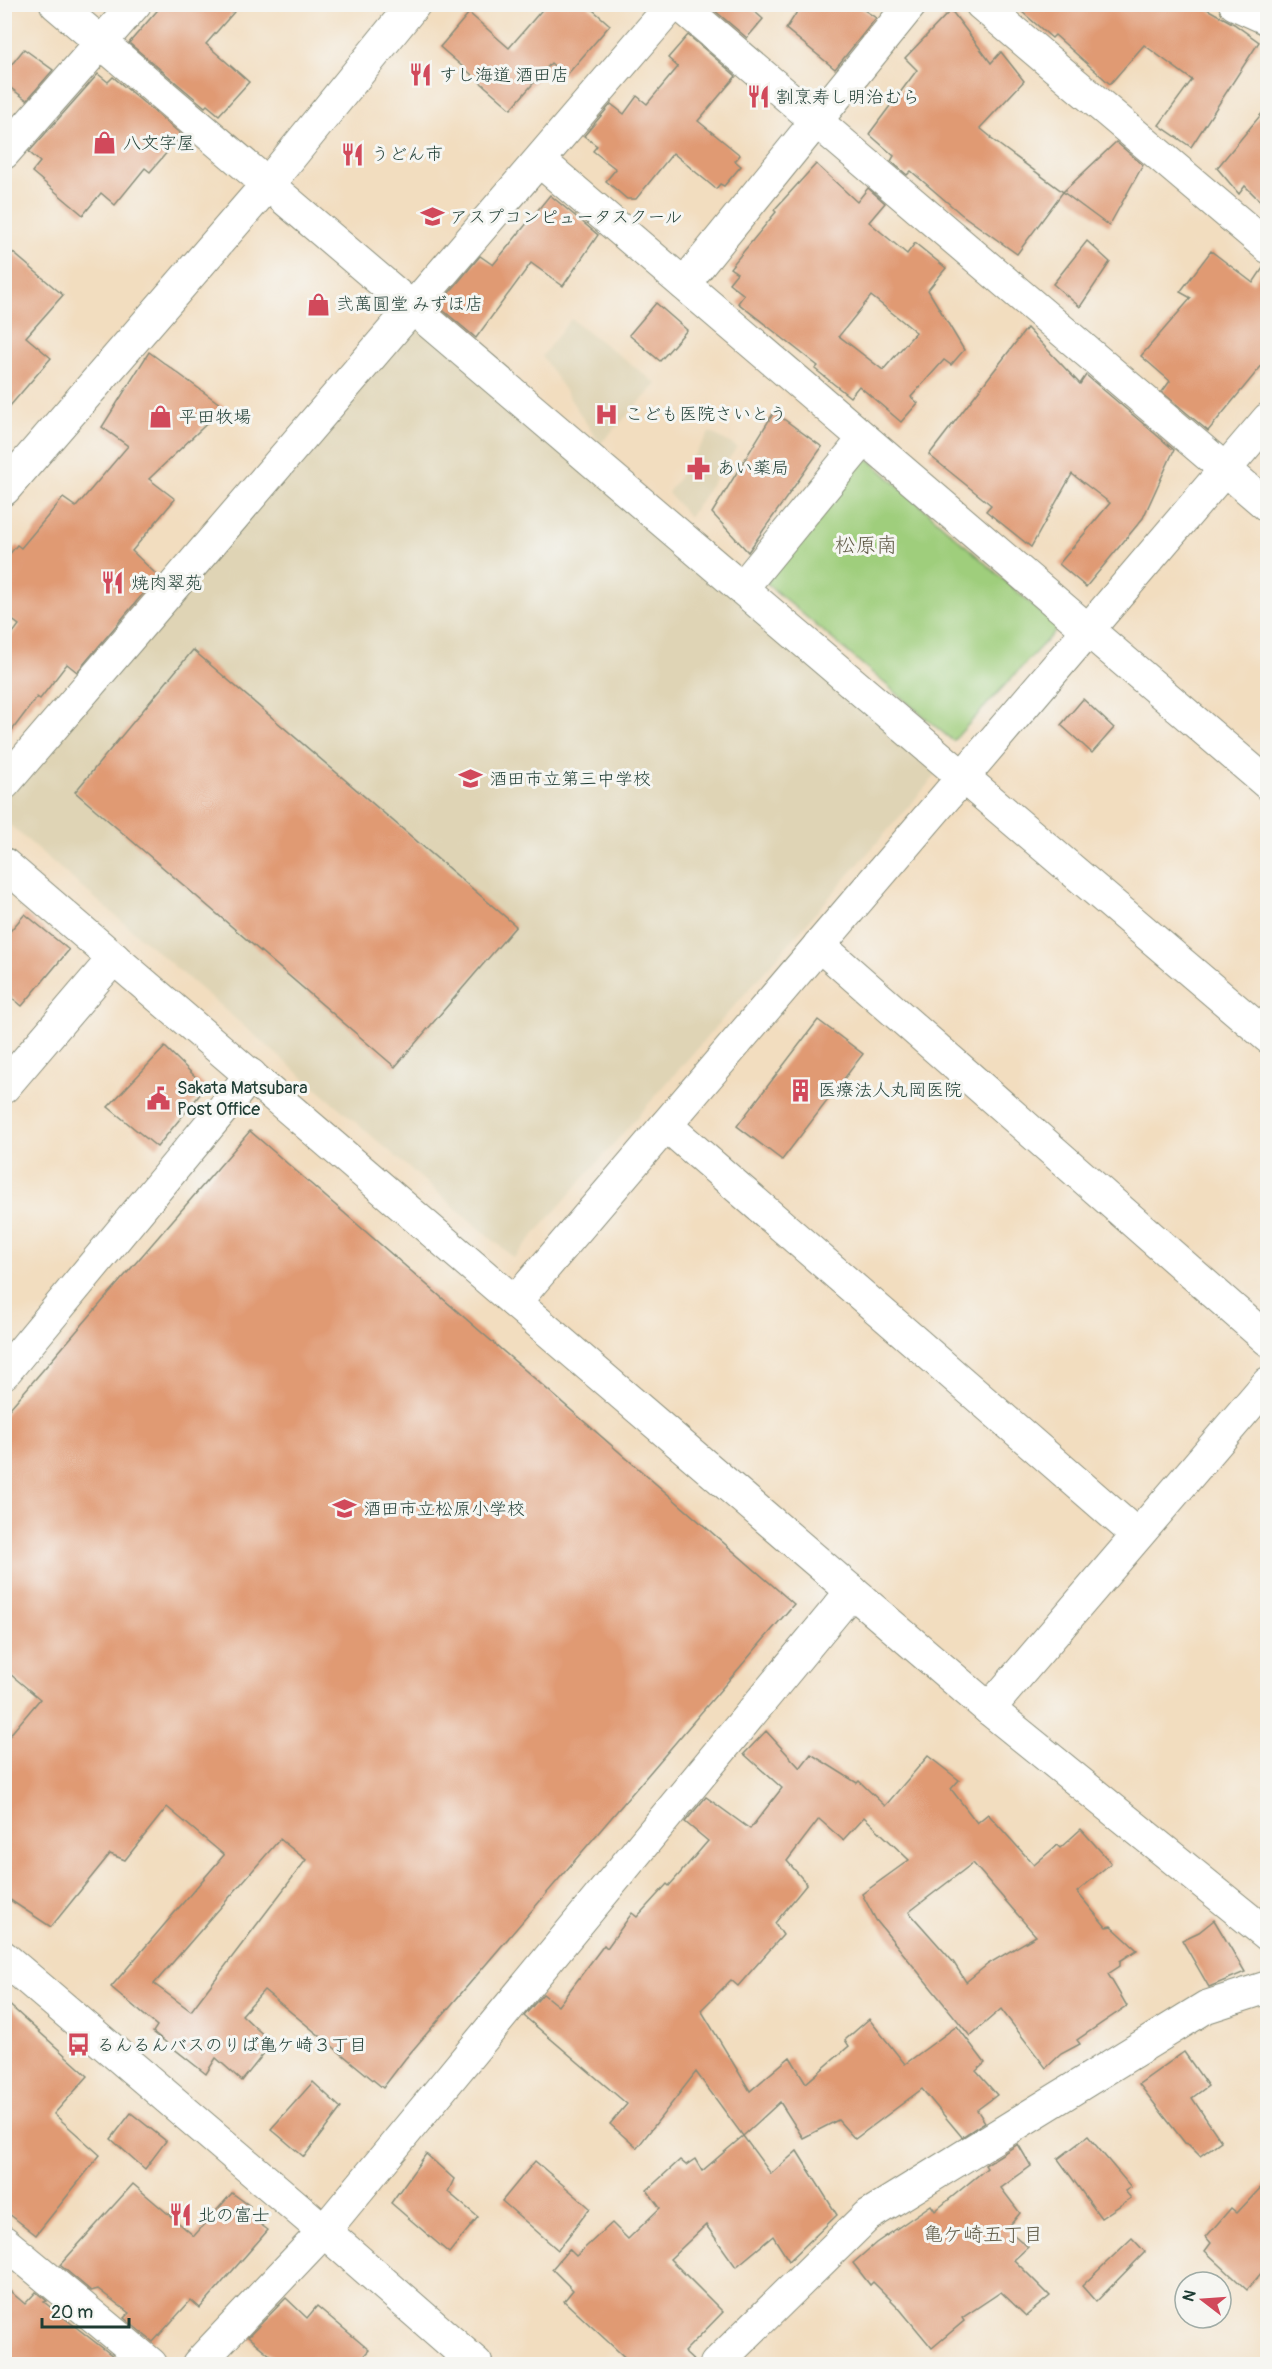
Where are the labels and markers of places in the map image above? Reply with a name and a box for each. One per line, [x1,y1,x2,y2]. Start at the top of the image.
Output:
restaurant icon: すし海道 酒田店 [408,62,434,88]
place label: すし海道 酒田店 [439,64,569,87]
restaurant icon: 割烹寿し明治むら [745,84,771,110]
place label: 割烹寿し明治むら [776,86,920,109]
shop icon: 八文字屋 [92,130,118,156]
place label: 八文字屋 [123,132,195,155]
restaurant icon: うどん市 [340,141,366,167]
place label: うどん市 [371,143,443,166]
school or university icon: アスプコンピュータスクール [419,204,445,230]
place label: アスプコンピュータスクール [450,206,682,229]
shop icon: 弐萬圓堂 みずほ店 [305,291,331,317]
place label: 弐萬圓堂 みずほ店 [336,293,483,316]
hospital icon: こども医院さいとう [594,401,620,427]
place label: こども医院さいとう [625,403,787,426]
shop icon: 平田牧場 [148,404,174,430]
place label: 平田牧場 [179,406,251,429]
pharmacy icon: あい薬局 [686,455,712,481]
place label: あい薬局 [717,457,789,480]
restaurant icon: 焼肉翠苑 [100,570,126,596]
place label: 焼肉翠苑 [131,572,203,595]
school or university icon: 酒田市立第三中学校 [458,766,484,792]
place label: 酒田市立第三中学校 [489,768,651,791]
place label: Sakata Matsubara Post Office [177,1077,308,1121]
building icon: 医療法人丸岡医院 [787,1077,813,1103]
place label: 医療法人丸岡医院 [818,1079,962,1102]
public building icon: Sakata Matsubara Post Office [146,1085,172,1111]
school or university icon: 酒田市立松原小学校 [332,1496,358,1522]
place label: 酒田市立松原小学校 [363,1498,525,1521]
bus stop icon: るんるんバスのりば亀ケ崎３丁目 [66,2032,92,2058]
place label: るんるんバスのりば亀ケ崎３丁目 [97,2034,367,2057]
restaurant icon: 北の富士 [167,2202,193,2228]
place label: 北の富士 [198,2204,270,2227]

